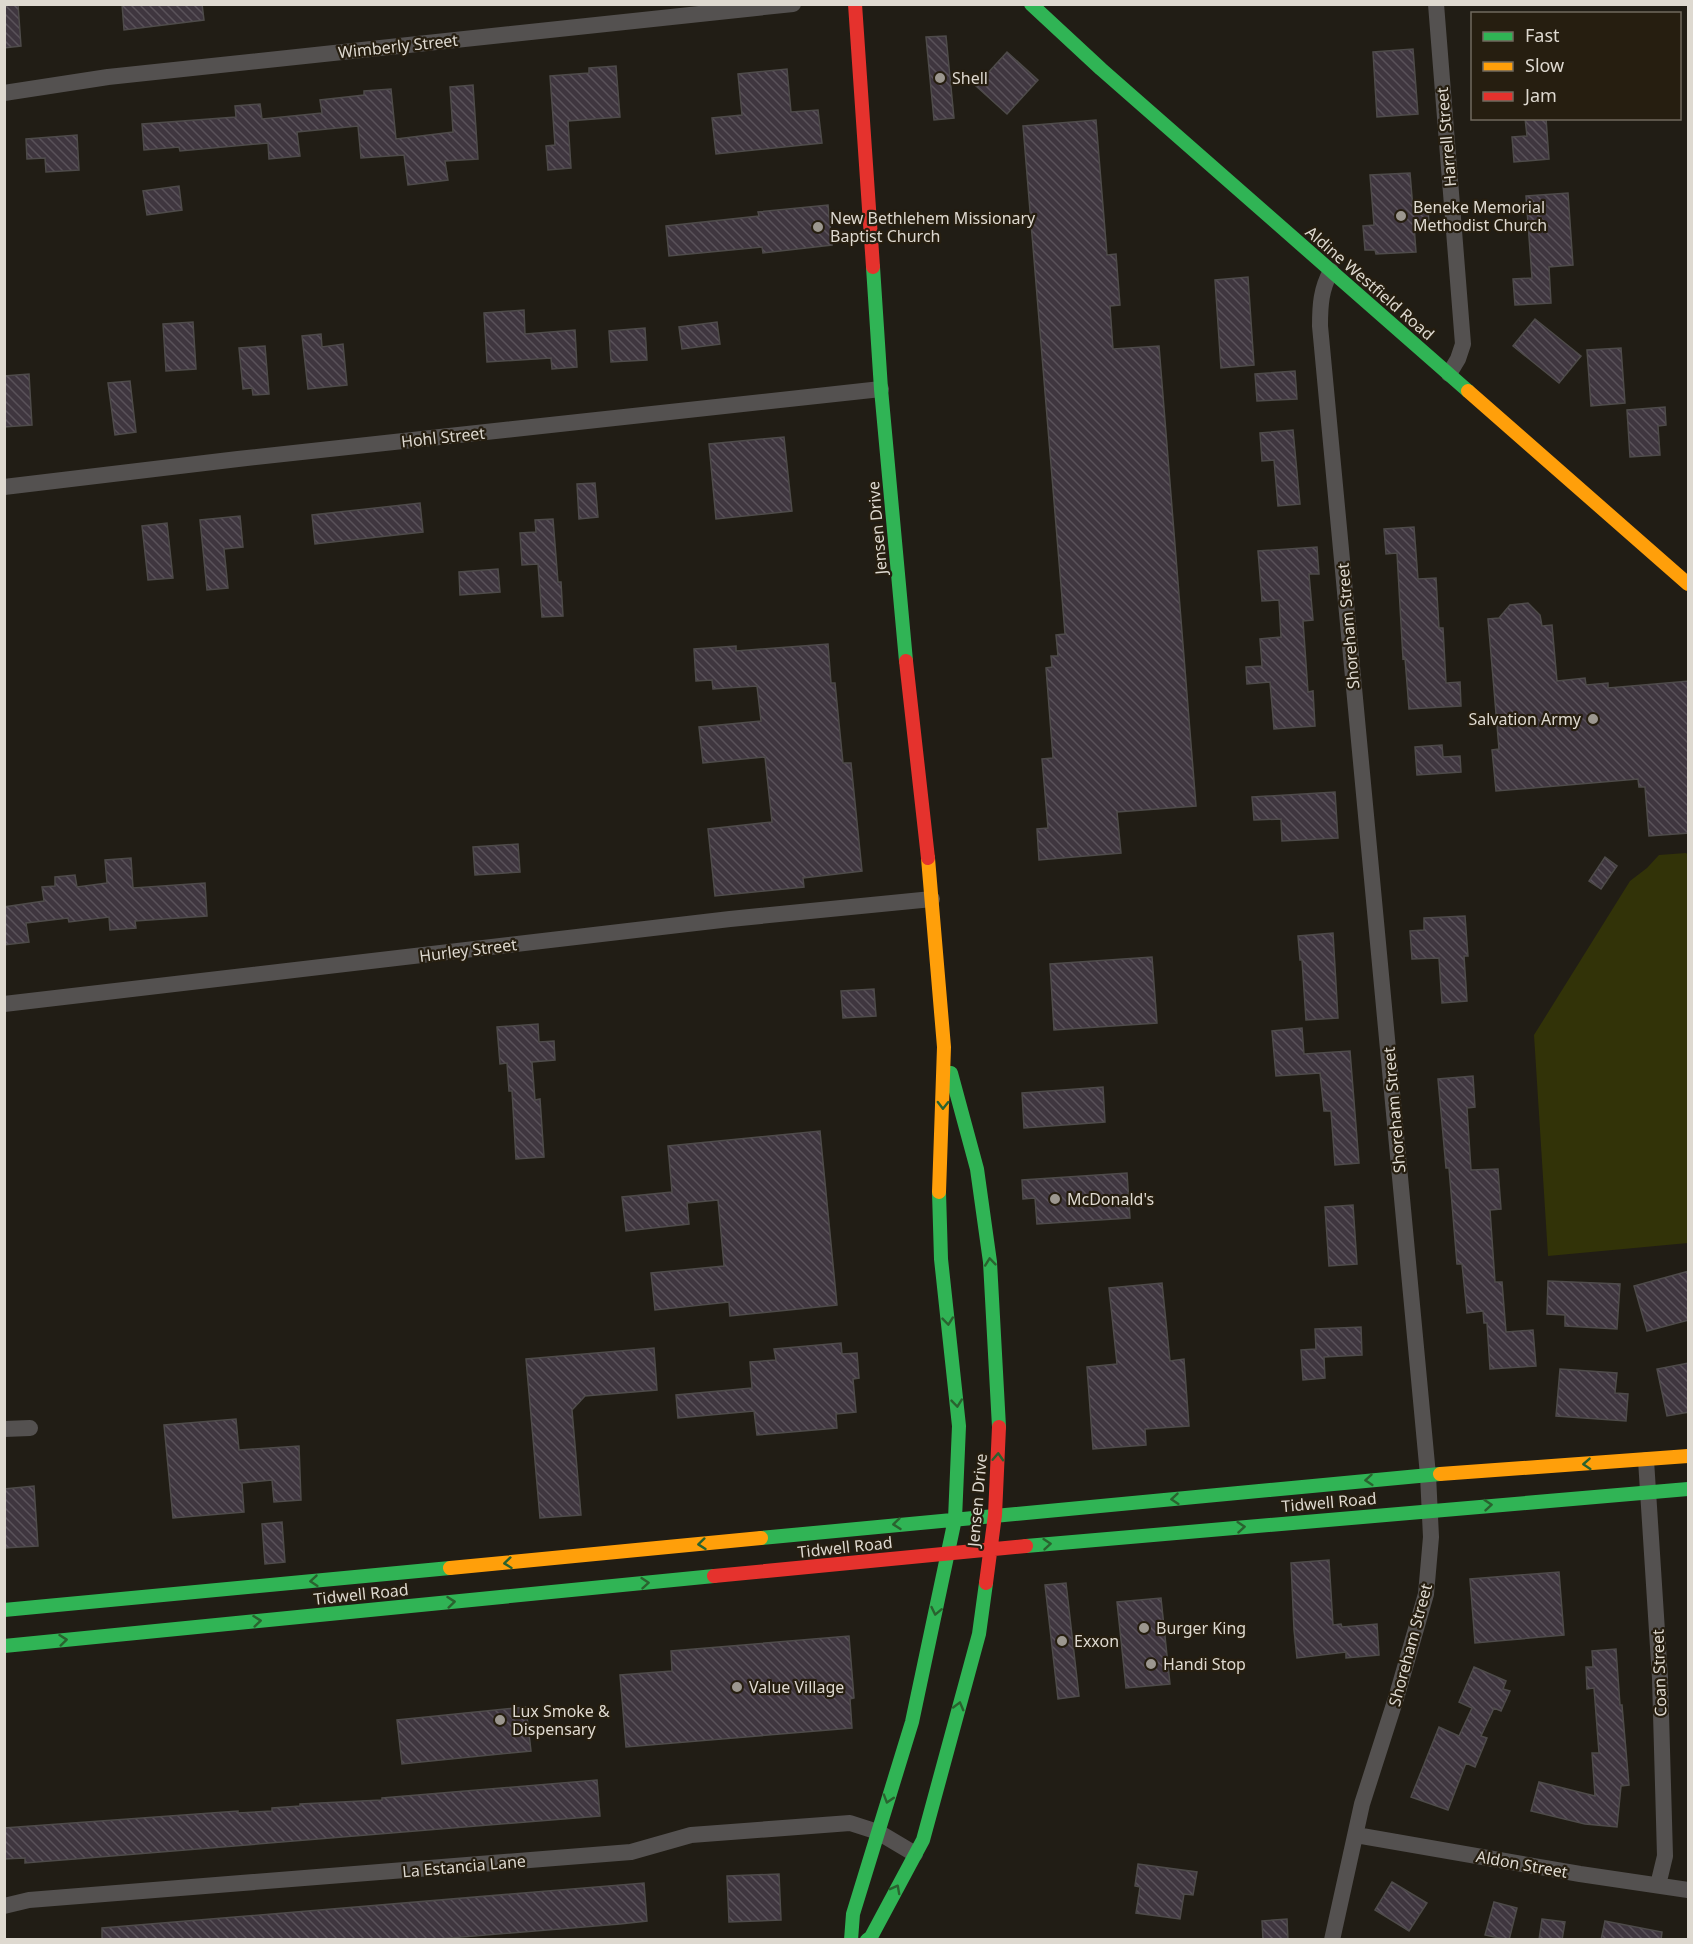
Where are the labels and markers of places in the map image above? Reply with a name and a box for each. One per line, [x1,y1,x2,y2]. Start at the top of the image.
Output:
place label: Shell [952,67,988,89]
marker: Shell [933,71,947,85]
place label: Beneke Memorial Methodist Church [1413,196,1547,236]
place label: New Bethlehem Missionary Baptist Church [830,207,1036,247]
marker: Beneke Memorial Methodist Church [1394,209,1408,223]
marker: New Bethlehem Missionary Baptist Church [811,220,825,234]
place label: Salvation Army [1468,708,1582,730]
marker: Salvation Army [1586,712,1600,726]
place label: McDonald's [1067,1188,1154,1210]
marker: McDonald's [1048,1192,1062,1206]
place label: Burger King [1156,1617,1246,1639]
marker: Burger King [1137,1621,1151,1635]
place label: Exxon [1074,1630,1119,1652]
marker: Exxon [1055,1634,1069,1648]
place label: Handi Stop [1163,1653,1246,1675]
marker: Handi Stop [1144,1657,1158,1671]
place label: Value Village [749,1676,844,1698]
marker: Value Village [730,1680,744,1694]
place label: Lux Smoke & Dispensary [512,1700,610,1740]
marker: Lux Smoke & Dispensary [493,1713,507,1727]

